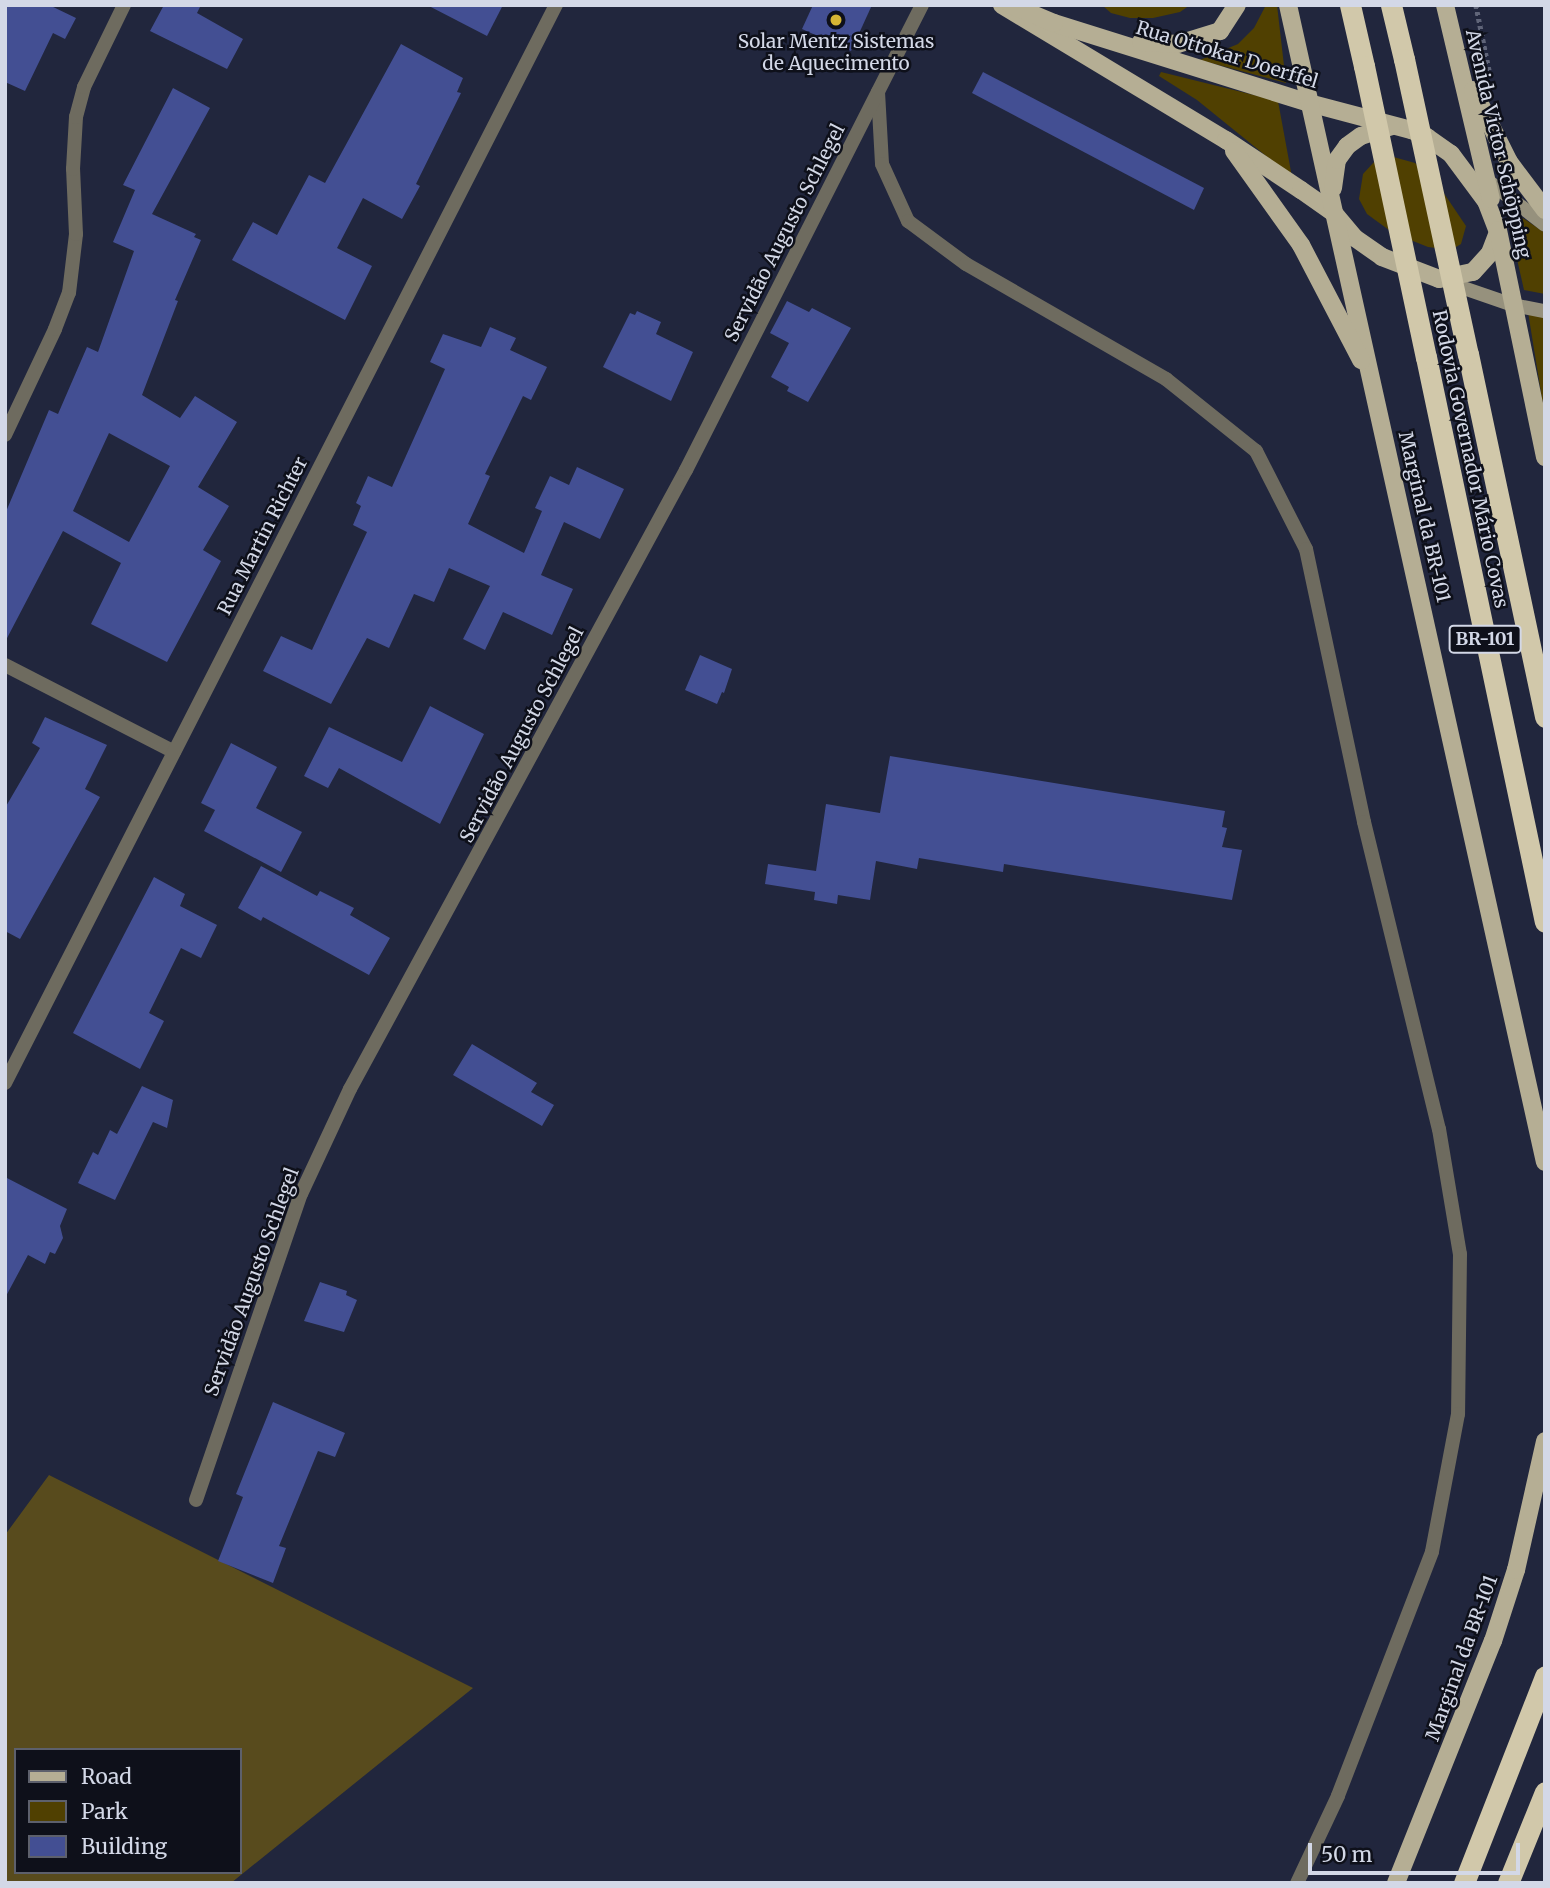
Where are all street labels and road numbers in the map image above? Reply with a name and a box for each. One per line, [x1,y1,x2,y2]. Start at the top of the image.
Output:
street label: Rua Ottokar Doerffel [1133,16,1321,94]
street label: Avenida Victor Schöpping [1460,27,1536,261]
street label: Servidão Augusto Schlegel [720,120,850,346]
street label: Rodovia Governador Mário Covas [1427,308,1513,610]
street label: Marginal da BR-101 [1393,429,1455,605]
street label: Rua Martin Richter [213,453,313,619]
street label: Servidão Augusto Schlegel [455,623,589,847]
road number: BR-101 [1448,624,1522,654]
street label: Servidão Augusto Schlegel [200,1165,304,1399]
street label: Marginal da BR-101 [1421,1572,1503,1744]

